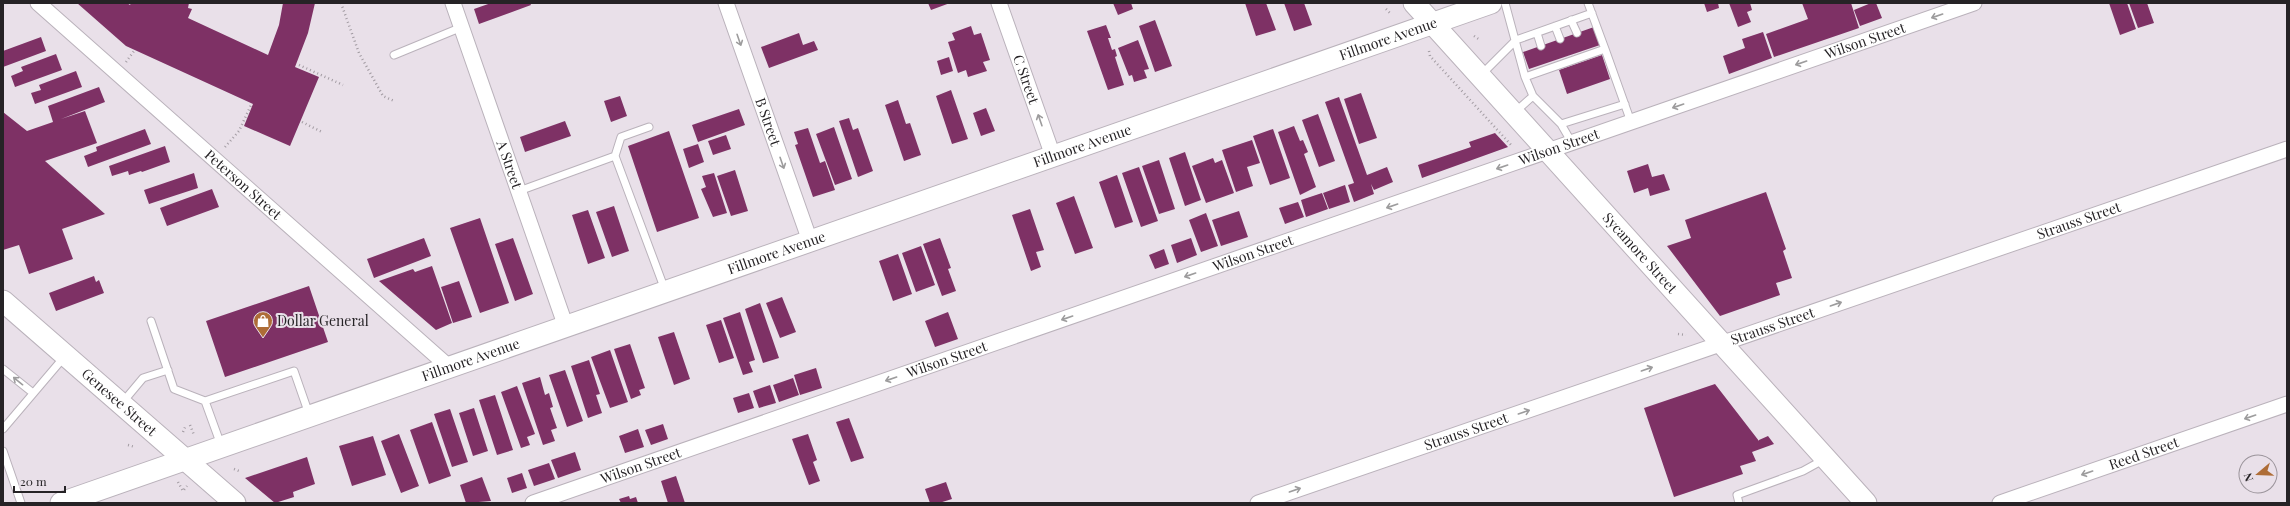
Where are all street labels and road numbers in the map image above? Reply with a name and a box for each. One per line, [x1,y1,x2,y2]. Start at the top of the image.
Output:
street label: Fillmore Avenue [1337,13,1440,64]
street label: Wilson Street [1821,17,1909,63]
street label: C Street [1009,52,1044,107]
street label: B Street [751,95,786,149]
street label: Fillmore Avenue [1031,120,1134,171]
street label: Wilson Street [1515,123,1603,170]
street label: A Street [492,137,527,192]
street label: Peterson Street [201,145,287,224]
street label: Strauss Street [2034,197,2124,243]
street label: Sycamore Street [1599,208,1683,298]
street label: Fillmore Avenue [725,226,828,278]
street label: Wilson Street [1209,230,1296,276]
street label: Strauss Street [1728,302,1818,349]
street label: Fillmore Avenue [419,333,522,385]
street label: Wilson Street [903,336,990,382]
street label: Genesee Street [78,364,162,440]
street label: Strauss Street [1421,407,1511,454]
street label: Reed Street [2106,432,2182,474]
street label: Wilson Street [597,442,684,488]

